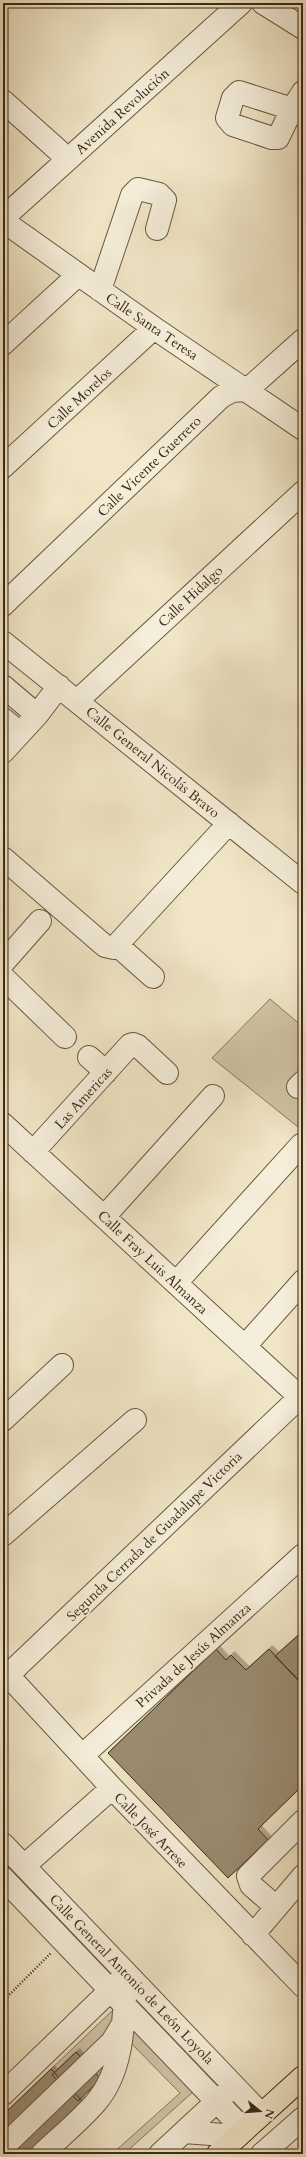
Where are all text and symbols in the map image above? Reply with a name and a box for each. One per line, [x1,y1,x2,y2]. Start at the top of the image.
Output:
street label: Avenida Revolución [71,64,173,159]
street label: Calle Santa Teresa [102,288,202,365]
street label: Calle Morelos [43,363,116,433]
street label: Calle Vicente Guerrero [93,411,206,521]
street label: Calle Hidalgo [154,561,227,631]
street label: Calle General Nicolás Bravo [82,702,224,823]
street label: Las Americas [50,1063,116,1133]
street label: Calle Fray Luis Almanza [93,1206,212,1319]
street label: Segunda Cerrada de Guadalupe Victoria [62,1447,246,1626]
street label: Privada de Jesús Almanza [132,1599,255,1712]
street label: Calle José Arrese [110,1788,192,1872]
street label: Calle General Antonio de León Loyola [45,1890,218,2069]
north arrow [240,2091,280,2131]
text: N [260,2107,278,2121]

